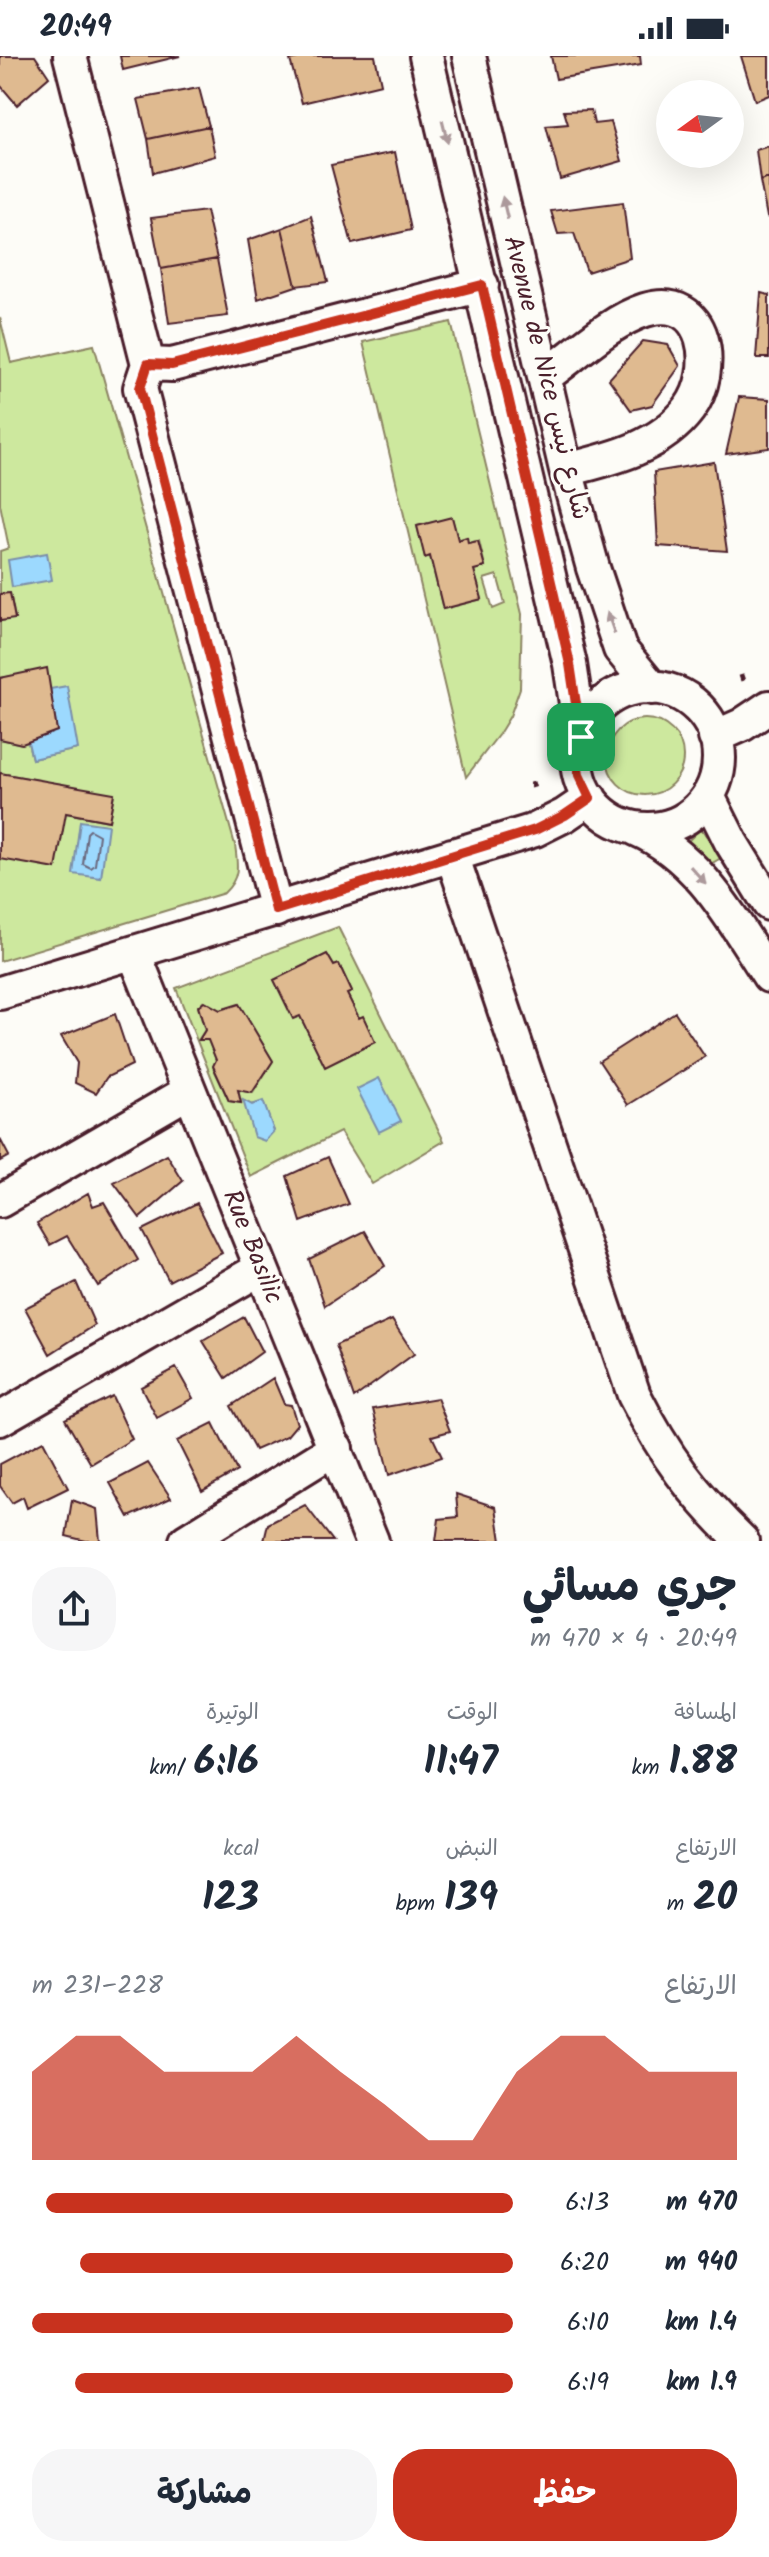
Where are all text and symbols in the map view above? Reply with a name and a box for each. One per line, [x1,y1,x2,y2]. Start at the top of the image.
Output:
text: 20:49 [40,4,112,52]
north arrow [656,80,744,168]
map controls [656,80,744,168]
one-way arrow [439,119,451,144]
one-way arrow [498,196,510,221]
street label: Avenue de Nice شارع نيس [490,231,602,525]
one-way arrow [605,610,617,634]
pin [547,703,615,771]
icon: arrive [559,715,603,759]
one-way arrow [688,865,706,884]
street label: Rue Basilic [210,1184,294,1310]
text: جري مسائي [522,1553,737,1623]
button: share [32,1567,116,1651]
text: 20:49 · 4 × 470 m [530,1618,737,1660]
text: الوتيرة [206,1696,259,1731]
text: الوقت [447,1696,498,1731]
text: المسافة [674,1696,737,1731]
text: 6:16 [194,1731,259,1795]
text: 11:47 [423,1731,498,1795]
text: 1.88 [668,1731,737,1795]
text: /km [149,1751,194,1786]
text: km [632,1751,668,1786]
text: kcal [223,1832,259,1867]
text: النبض [445,1832,498,1867]
text: الارتفاع [675,1832,737,1867]
text: 123 [202,1867,259,1931]
text: 139 [444,1867,498,1931]
text: 20 [693,1867,737,1931]
text: bpm [395,1887,444,1922]
text: m [667,1887,693,1922]
text: 228–231 m [32,1965,163,2007]
text: الارتفاع [664,1966,737,2008]
text: 6:13 [565,2182,609,2224]
text: 470 m [666,2182,737,2224]
text: 6:20 [560,2242,609,2284]
text: 940 m [665,2242,737,2284]
text: 6:10 [567,2302,609,2344]
text: 1.4 km [665,2302,737,2344]
text: 6:19 [567,2362,609,2404]
text: 1.9 km [666,2362,737,2404]
button: مشاركة [32,2449,377,2541]
button: حفظ [393,2449,737,2541]

